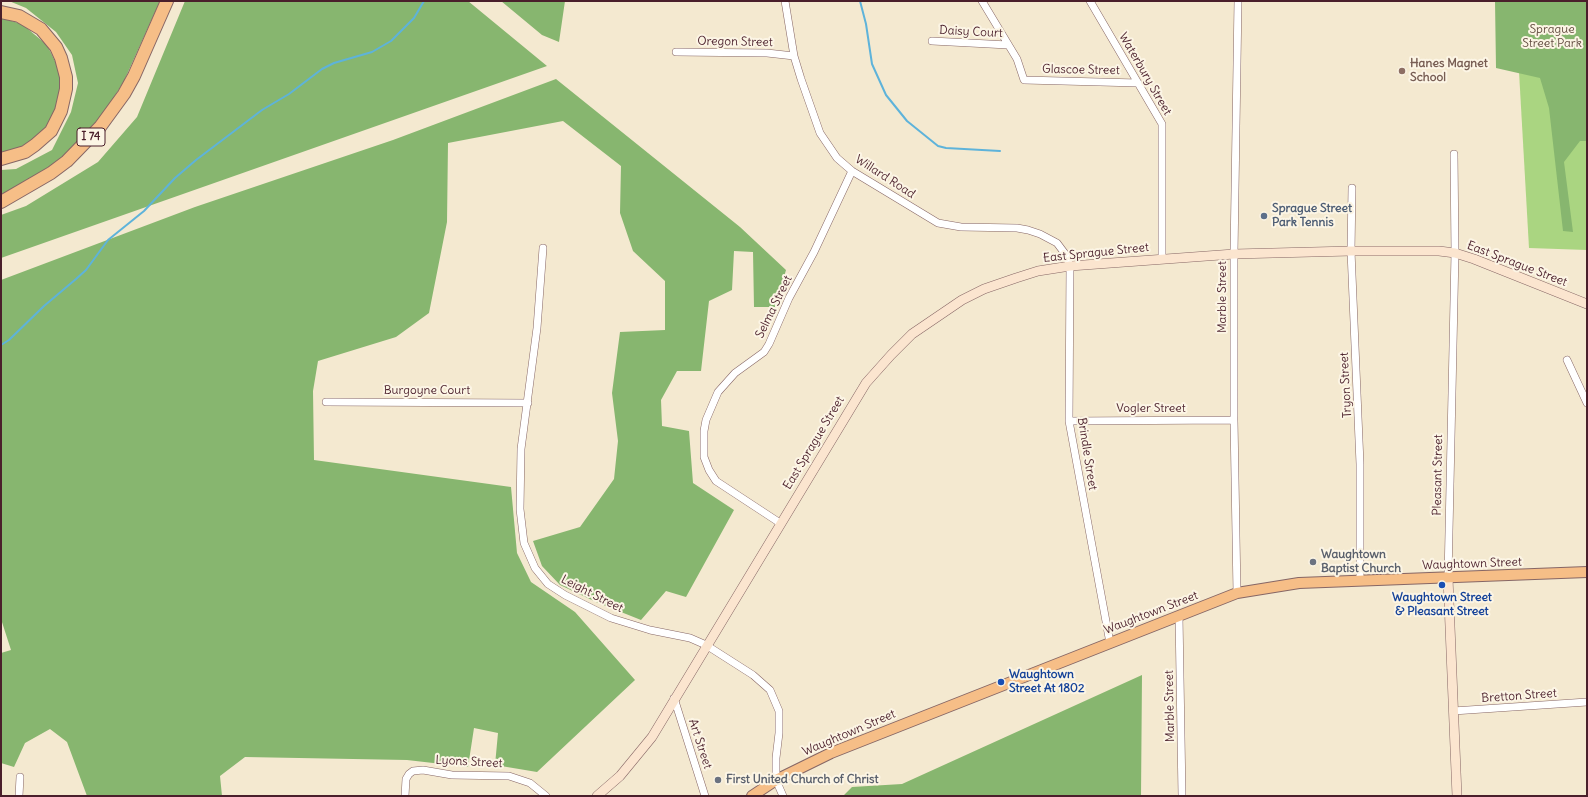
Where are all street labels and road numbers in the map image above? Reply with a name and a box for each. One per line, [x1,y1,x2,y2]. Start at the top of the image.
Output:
street label: Daisy Court [939,23,1003,41]
street label: Waterbury Street [1116,30,1174,118]
street label: Oregon Street [697,34,773,50]
street label: Glascoe Street [1042,62,1120,78]
road number: I 74 [77,128,105,146]
street label: Willard Road [852,152,918,202]
street label: East Sprague Street [1465,238,1569,290]
street label: East Sprague Street [1042,240,1150,266]
street label: Marble Street [1216,261,1230,333]
street label: Selma Street [753,273,795,341]
street label: Tryon Street [1337,352,1355,418]
street label: Burgoyne Court [384,384,470,398]
street label: East Sprague Street [780,394,848,492]
street label: Vogler Street [1116,402,1186,416]
street label: Brindle Street [1074,417,1100,491]
street label: Pleasant Street [1430,434,1446,516]
street label: Waughtown Street [1422,555,1522,573]
street label: Leight Street [559,572,625,616]
street label: Waughtown Street [1102,588,1200,638]
street label: Marble Street [1162,670,1178,742]
street label: Bretton Street [1481,686,1557,706]
street label: Waughtown Street [800,707,898,759]
street label: Art Street [685,717,715,771]
street label: Lyons Street [435,753,503,771]

